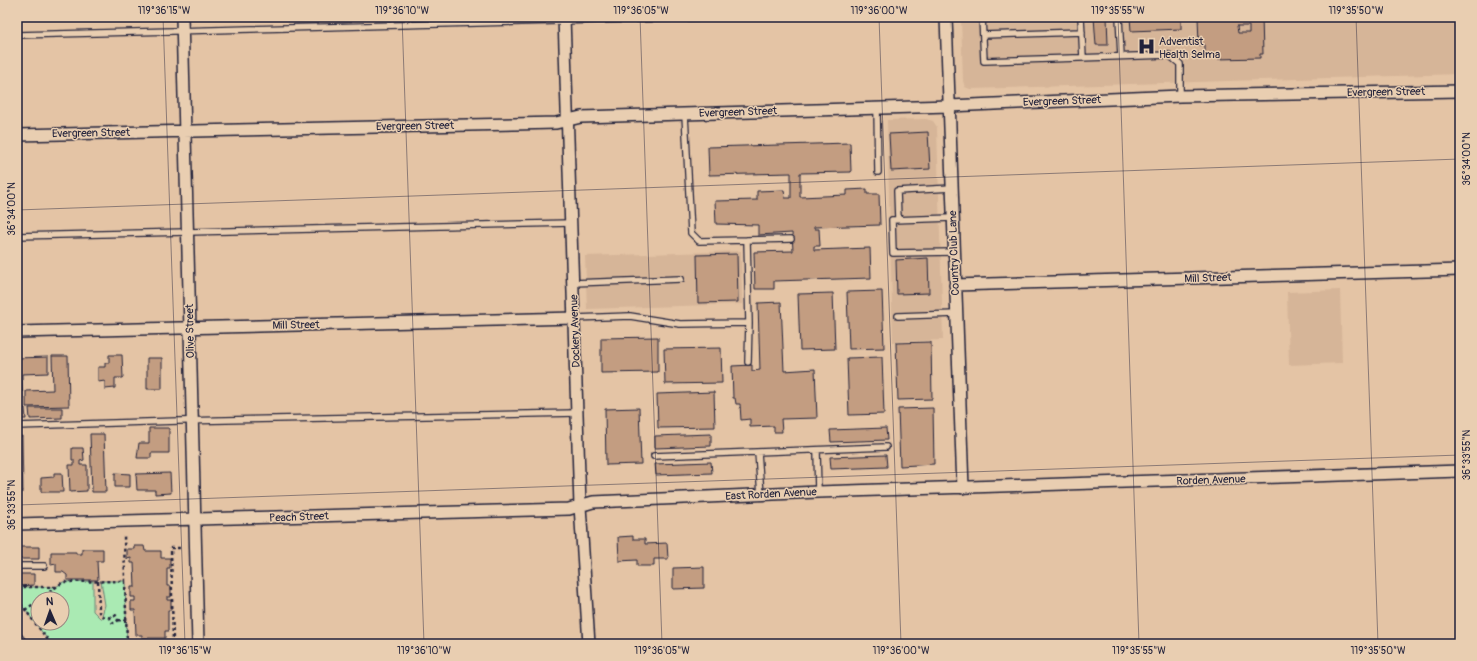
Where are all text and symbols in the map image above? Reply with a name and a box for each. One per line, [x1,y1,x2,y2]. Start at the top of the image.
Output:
text: 119°36'15"W [138,5,191,17]
text: 119°36'10"W [375,5,429,17]
text: 119°36'05"W [613,5,669,17]
text: 119°36'00"W [851,5,908,17]
text: 119°35'55"W [1091,5,1145,17]
text: 119°35'50"W [1328,5,1384,17]
place label: Adventist Health Selma [1159,35,1220,61]
hospital icon: Adventist Health Selma [1136,37,1156,57]
street label: Evergreen Street [1347,85,1426,99]
street label: Evergreen Street [1023,93,1102,109]
street label: Evergreen Street [699,104,778,120]
street label: Evergreen Street [376,119,455,133]
street label: Evergreen Street [52,126,131,140]
text: 36°34'00"N [1461,132,1473,186]
text: 36°34'00"N [6,182,18,236]
street label: Country Club Lane [946,210,962,296]
street label: Mill Street [1184,271,1232,285]
street label: Dockery Avenue [567,294,583,368]
street label: Olive Street [183,303,197,358]
street label: Mill Street [272,318,320,332]
text: 36°33'55"N [1461,429,1473,480]
street label: Rorden Avenue [1176,472,1246,488]
text: 36°33'55"N [6,479,18,530]
street label: East Rorden Avenue [725,485,818,503]
street label: Peach Street [269,509,330,525]
north arrow [30,591,70,631]
text: N [46,595,54,608]
text: 119°36'15"W [159,645,212,657]
text: 119°36'10"W [397,645,451,657]
text: 119°36'05"W [634,645,690,657]
text: 119°36'00"W [873,645,930,657]
text: 119°35'55"W [1112,645,1166,657]
text: 119°35'50"W [1350,645,1406,657]

